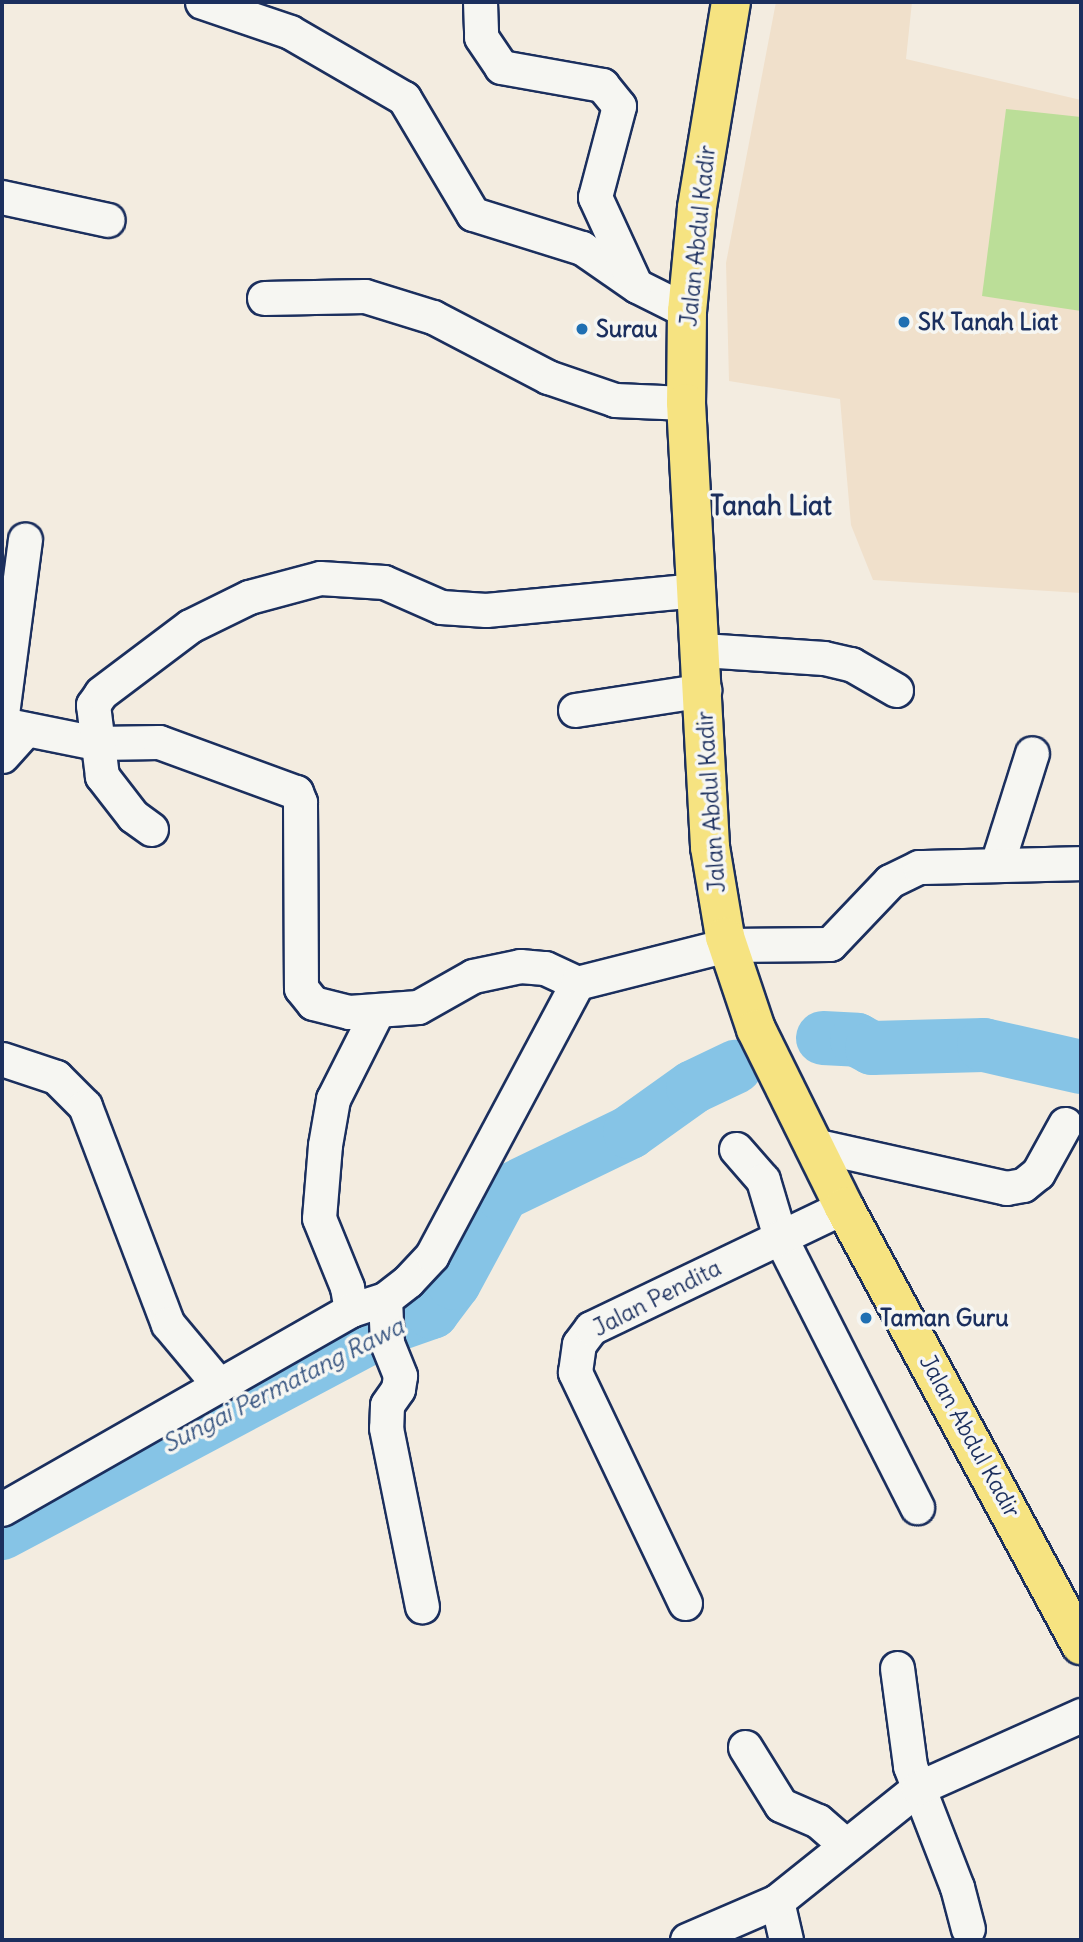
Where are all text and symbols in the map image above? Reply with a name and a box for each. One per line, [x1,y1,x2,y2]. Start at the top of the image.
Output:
street label: Jalan Abdul Kadir [675,144,721,328]
place label: SK Tanah Liat [918,308,1058,336]
marker: SK Tanah Liat [896,314,912,330]
place label: Surau [596,315,658,343]
marker: Surau [574,321,590,337]
district label: Tanah Liat [710,490,832,522]
street label: Jalan Abdul Kadir [691,710,731,894]
street label: Jalan Pendita [588,1254,726,1342]
place label: Taman Guru [880,1304,1009,1332]
marker: Taman Guru [858,1310,874,1326]
water label: Sungai Permatang Rawa [158,1312,408,1458]
street label: Jalan Abdul Kadir [914,1350,1026,1522]

